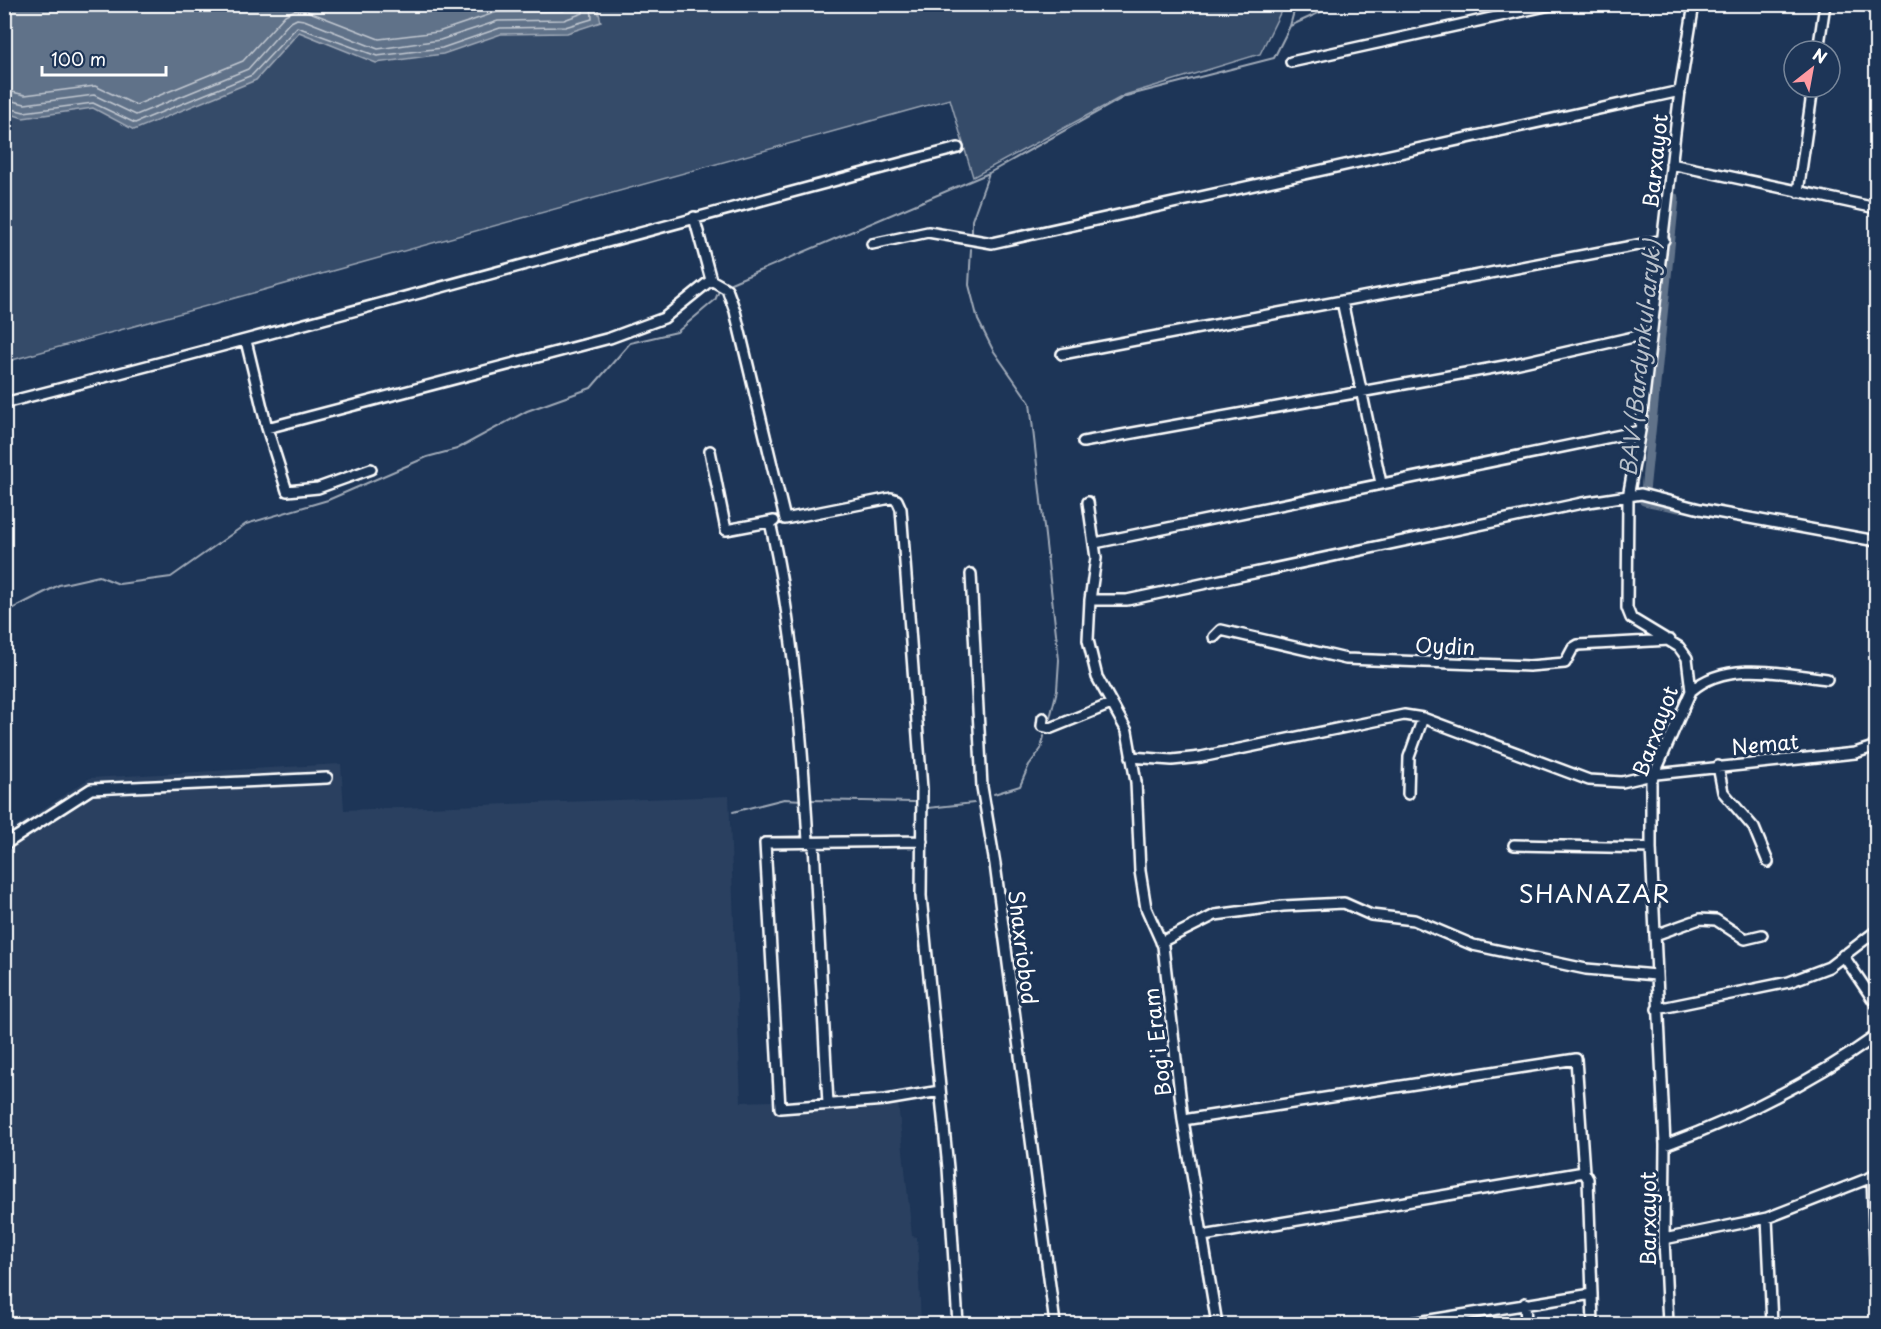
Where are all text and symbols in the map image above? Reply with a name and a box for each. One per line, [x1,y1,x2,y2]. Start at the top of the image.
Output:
scale bar [42,39,166,77]
north arrow [1782,39,1842,99]
text: N [1809,42,1832,69]
text: 100 m [51,45,106,72]
street label: Barxayot [1633,112,1675,210]
water label: BAV (Bardynkul aryk) [1610,237,1668,478]
street label: Oydin [1414,628,1476,662]
street label: Barxayot [1623,681,1685,781]
street label: Nemat [1730,724,1800,762]
district label: SHАNAZAR [1519,875,1671,911]
street label: Shaxriobod [1001,888,1047,1006]
street label: Bog'i Eram [1133,986,1179,1098]
street label: Barxayot [1631,1171,1663,1267]

